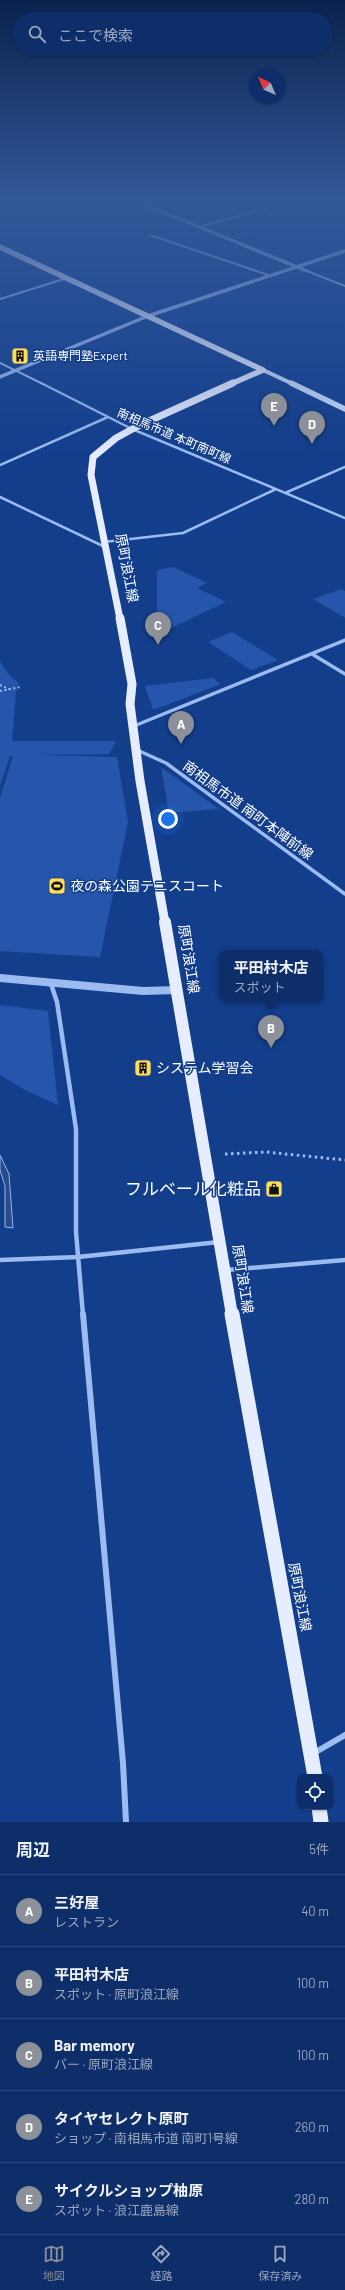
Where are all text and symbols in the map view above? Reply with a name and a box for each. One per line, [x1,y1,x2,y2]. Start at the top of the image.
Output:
search box [12,12,333,56]
icon: search [26,23,48,45]
text: ここで検索 [58,26,133,44]
north arrow [249,68,285,104]
building icon: 英語専門塾Expert [10,346,30,366]
place label: 英語専門塾Expert [33,348,128,362]
pin: E [261,393,287,426]
street label: 南相馬市道 本町南町線 [115,405,233,465]
pin: D [299,411,325,444]
street label: 原町浪江線 [112,532,143,604]
pin: C [145,612,171,645]
pin: A [168,711,194,744]
street label: 南相馬市道 南町本陣前線 [180,757,317,863]
your location [158,809,178,829]
sports icon: 夜の森公園テニスコート [47,876,67,896]
place label: 夜の森公園テニスコート [70,877,224,894]
street label: 原町浪江線 [176,923,203,995]
popup [219,950,323,1002]
text: 平田村木店 [233,958,309,976]
text: スポット [233,979,286,995]
pin: B [258,1015,284,1048]
building icon: システム学習会 [133,1058,153,1078]
place label: システム学習会 [156,1059,254,1076]
place label: フルベール化粧品 [125,1178,261,1198]
shop icon: フルベール化粧品 [264,1179,284,1199]
street label: 原町浪江線 [230,1243,257,1315]
street label: 原町浪江線 [285,1561,316,1633]
map controls [297,1774,333,1810]
button: locate [297,1774,333,1810]
text: 周辺 [16,1839,50,1859]
text: 5件 [309,1841,329,1857]
text: 三好屋 [54,1893,99,1911]
text: A [25,1903,33,1919]
text: 40 m [301,1903,329,1919]
text: レストラン [54,1914,119,1930]
text: 平田村木店 [54,1965,129,1983]
text: B [25,1975,33,1991]
text: 100 m [296,1975,329,1991]
text: スポット · 原町浪江線 [54,1986,179,2002]
text: Bar memory [54,2036,135,2054]
text: C [25,2047,33,2063]
text: 100 m [296,2047,329,2063]
text: バー · 原町浪江線 [54,2056,153,2072]
text: タイヤセレクト原町 [54,2109,189,2127]
text: D [25,2119,33,2135]
text: 260 m [295,2119,329,2135]
text: ショップ · 南相馬市道 南町1号線 [54,2130,238,2146]
text: サイクルショップ柚原 [54,2181,203,2199]
text: E [25,2191,33,2207]
text: 280 m [295,2191,329,2207]
text: スポット · 浪江鹿島線 [54,2202,179,2218]
tab: 地図 [43,2243,65,2283]
tab: 経路 [150,2243,172,2283]
tab: 保存済み [258,2243,302,2283]

